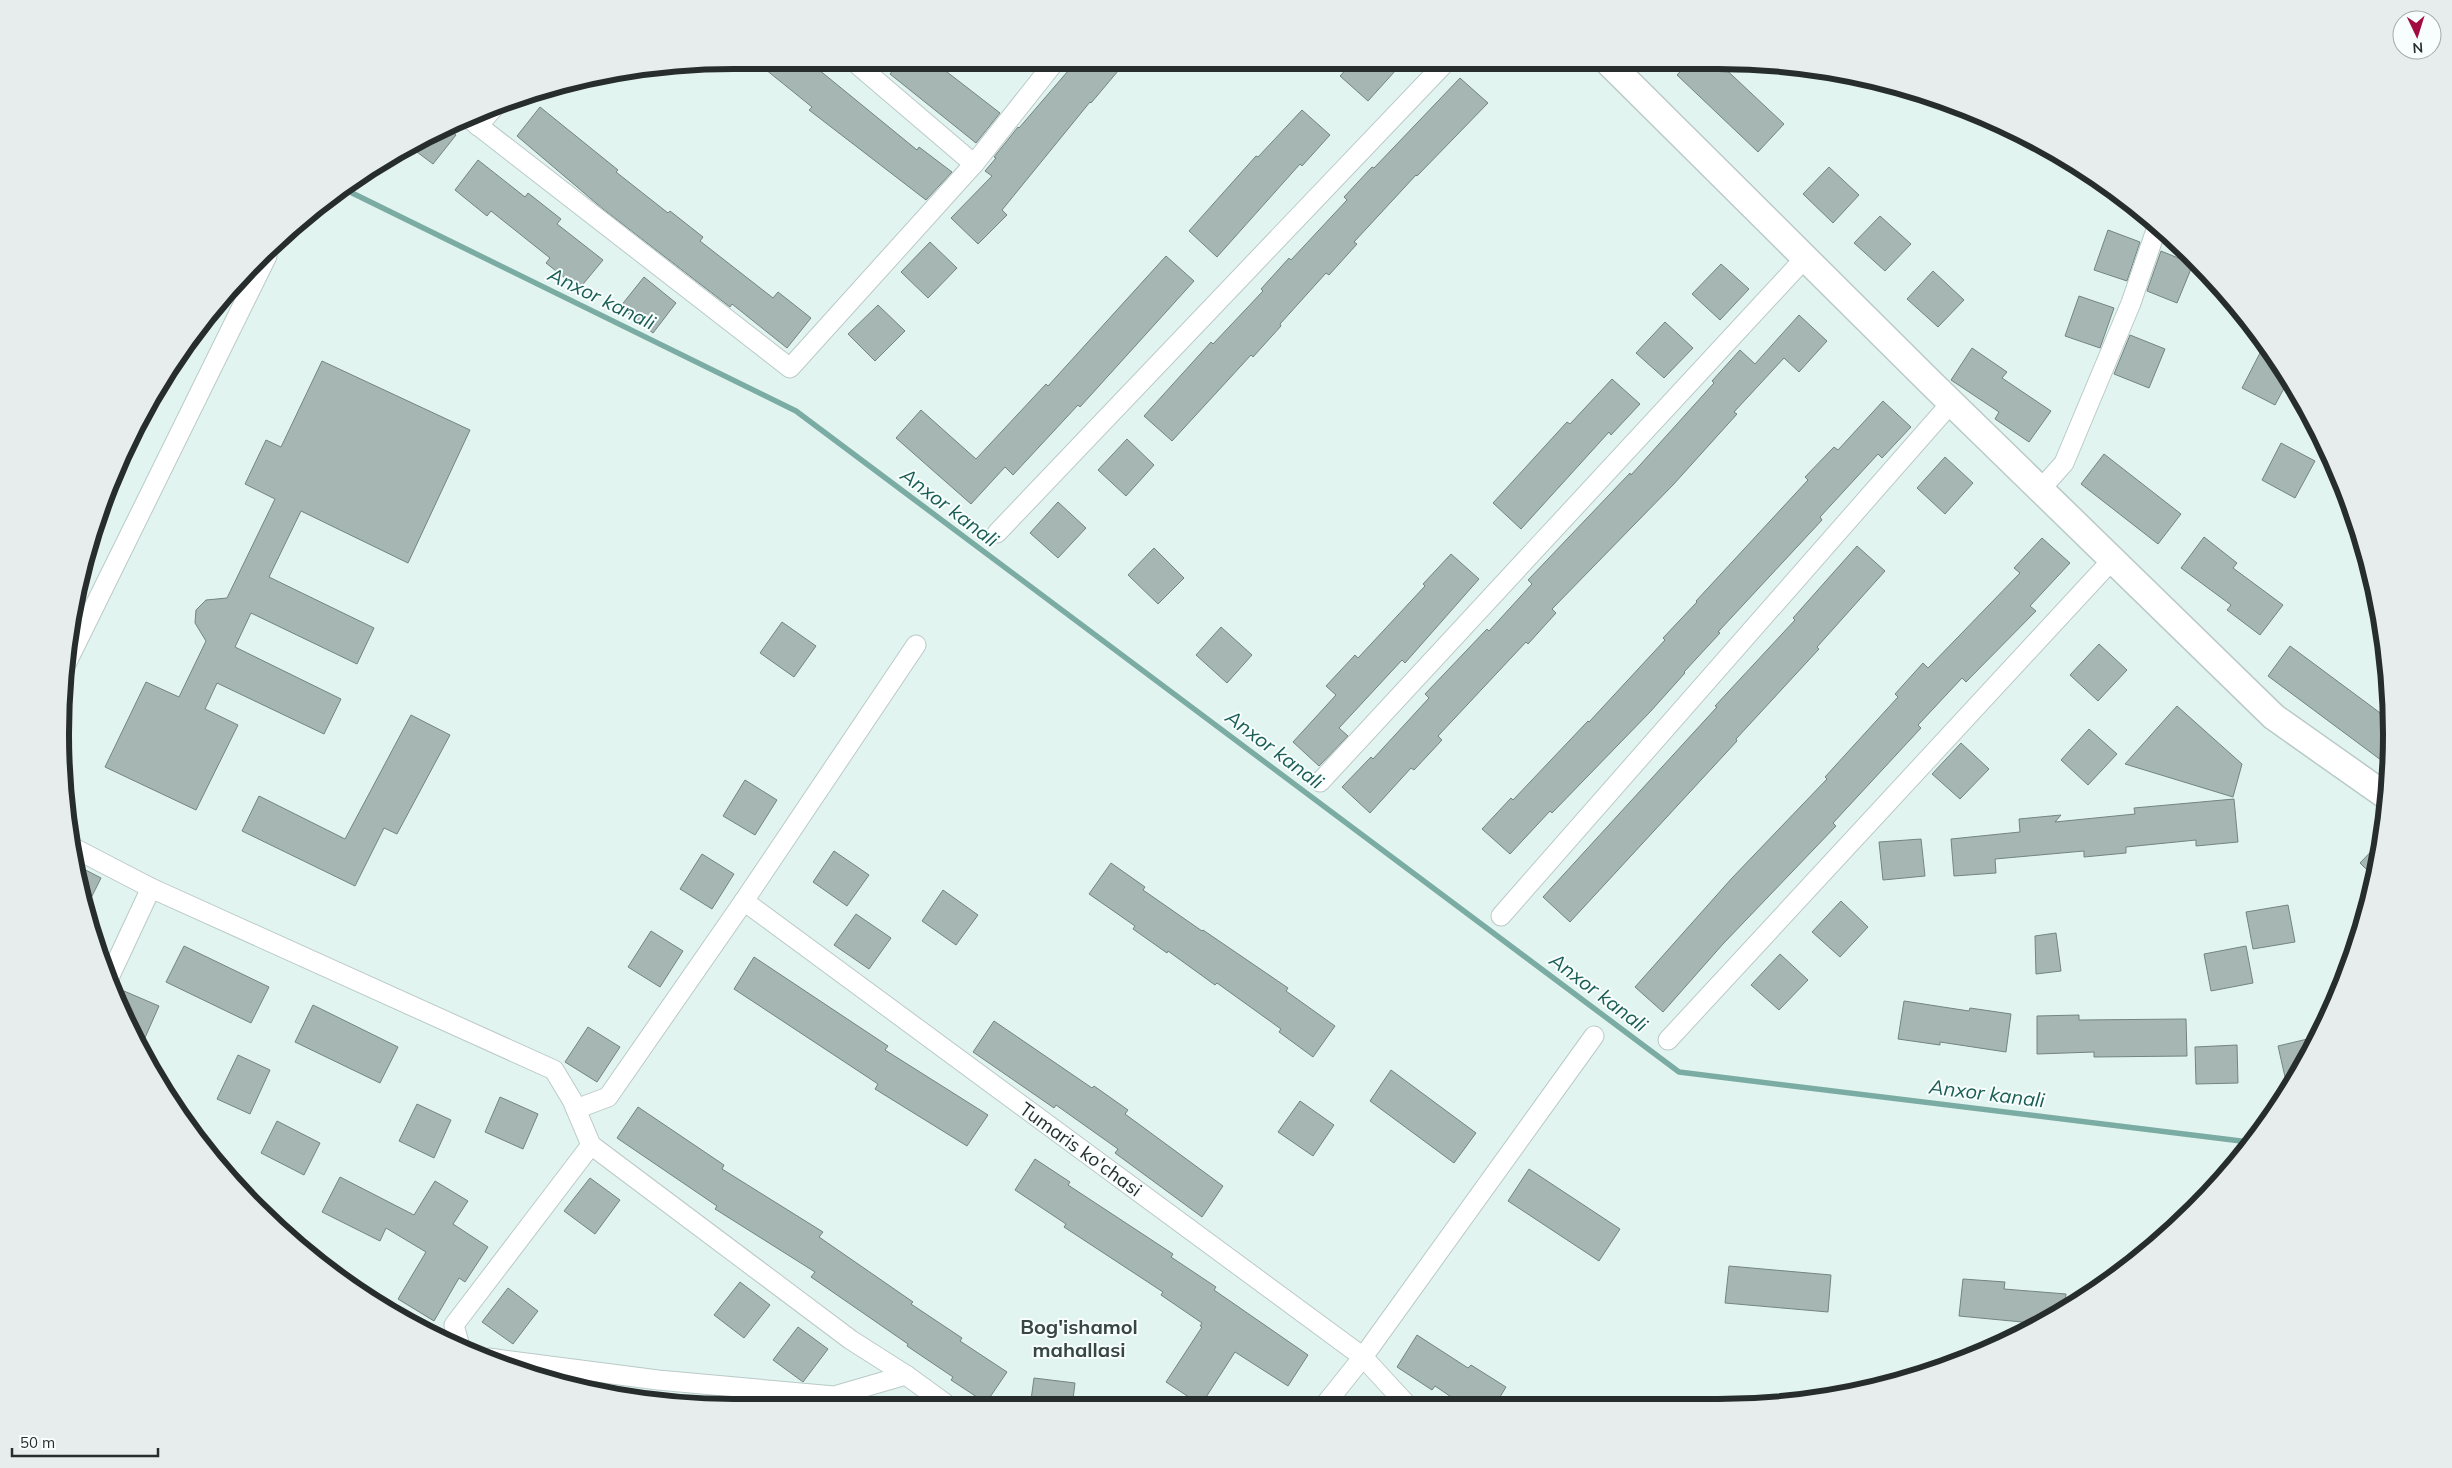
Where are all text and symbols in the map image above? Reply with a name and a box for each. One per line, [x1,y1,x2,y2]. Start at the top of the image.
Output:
north arrow [2392,10,2442,60]
text: N [2412,39,2424,57]
water label: Anxor kanali [543,261,660,335]
water label: Anxor kanali [895,461,1004,552]
water label: Anxor kanali [1220,703,1329,794]
water label: Anxor kanali [1544,946,1653,1037]
water label: Anxor kanali [1927,1073,2046,1113]
street label: Tumaris ko'chasi [1015,1097,1147,1201]
district label: Bog'ishamol mahallasi [1020,1314,1138,1362]
scale bar [12,1426,159,1458]
text: 50 m [20,1433,55,1452]

